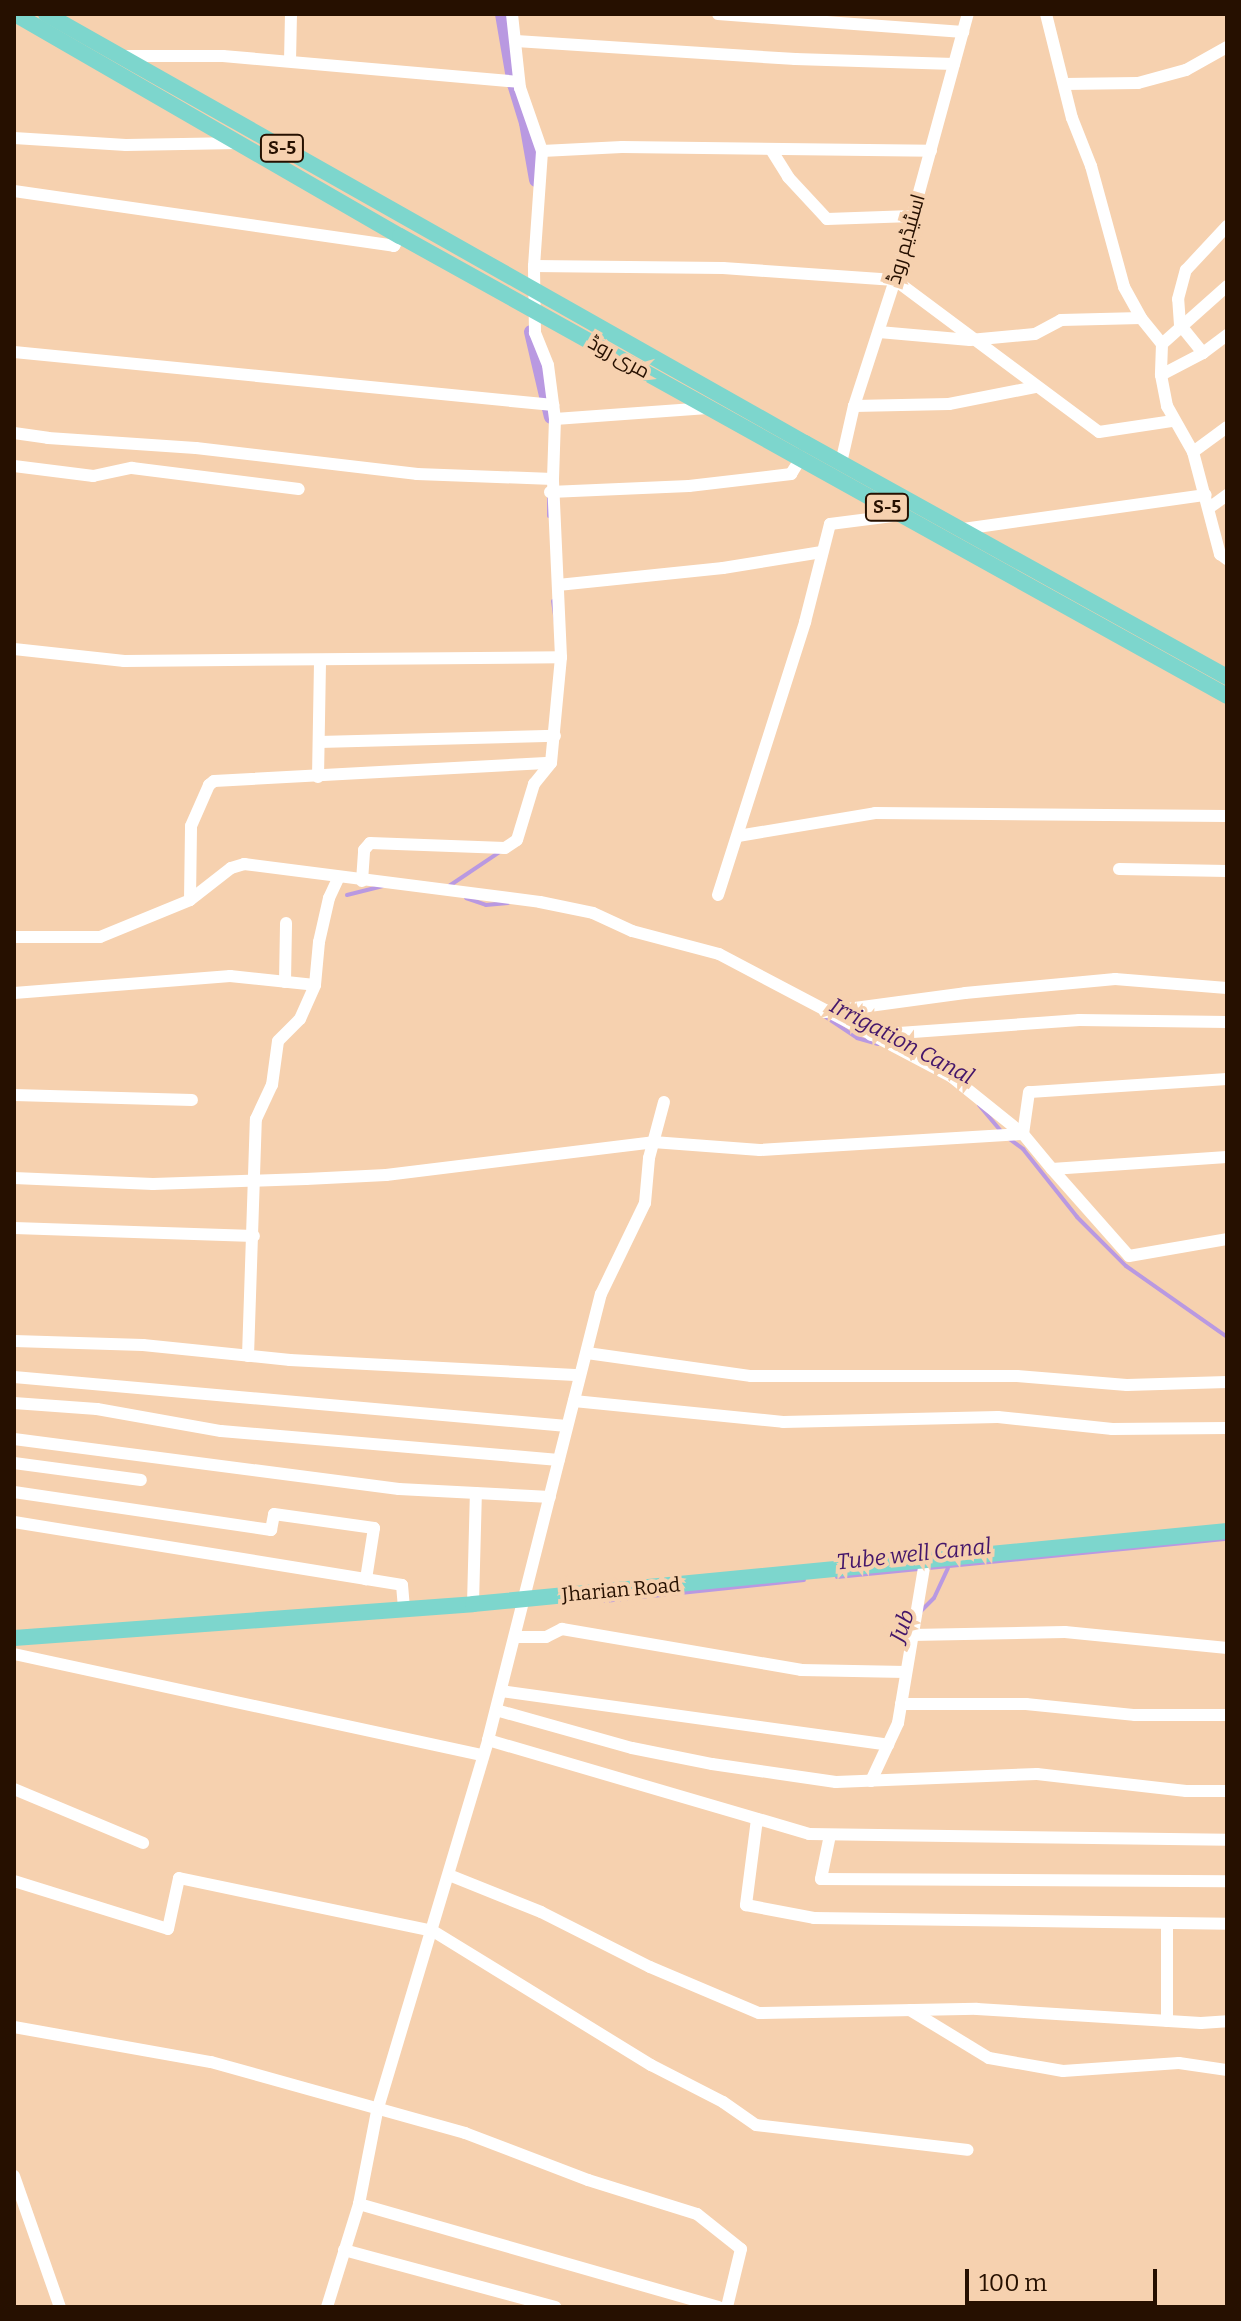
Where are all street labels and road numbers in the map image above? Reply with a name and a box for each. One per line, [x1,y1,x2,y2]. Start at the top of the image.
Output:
road number: S-5 [258,134,306,162]
street label: اسٹیڈیم روڈ [882,191,930,287]
street label: مری روڈ [584,330,654,384]
road number: S-5 [863,493,911,521]
street label: Jharian Road [561,1573,681,1607]

